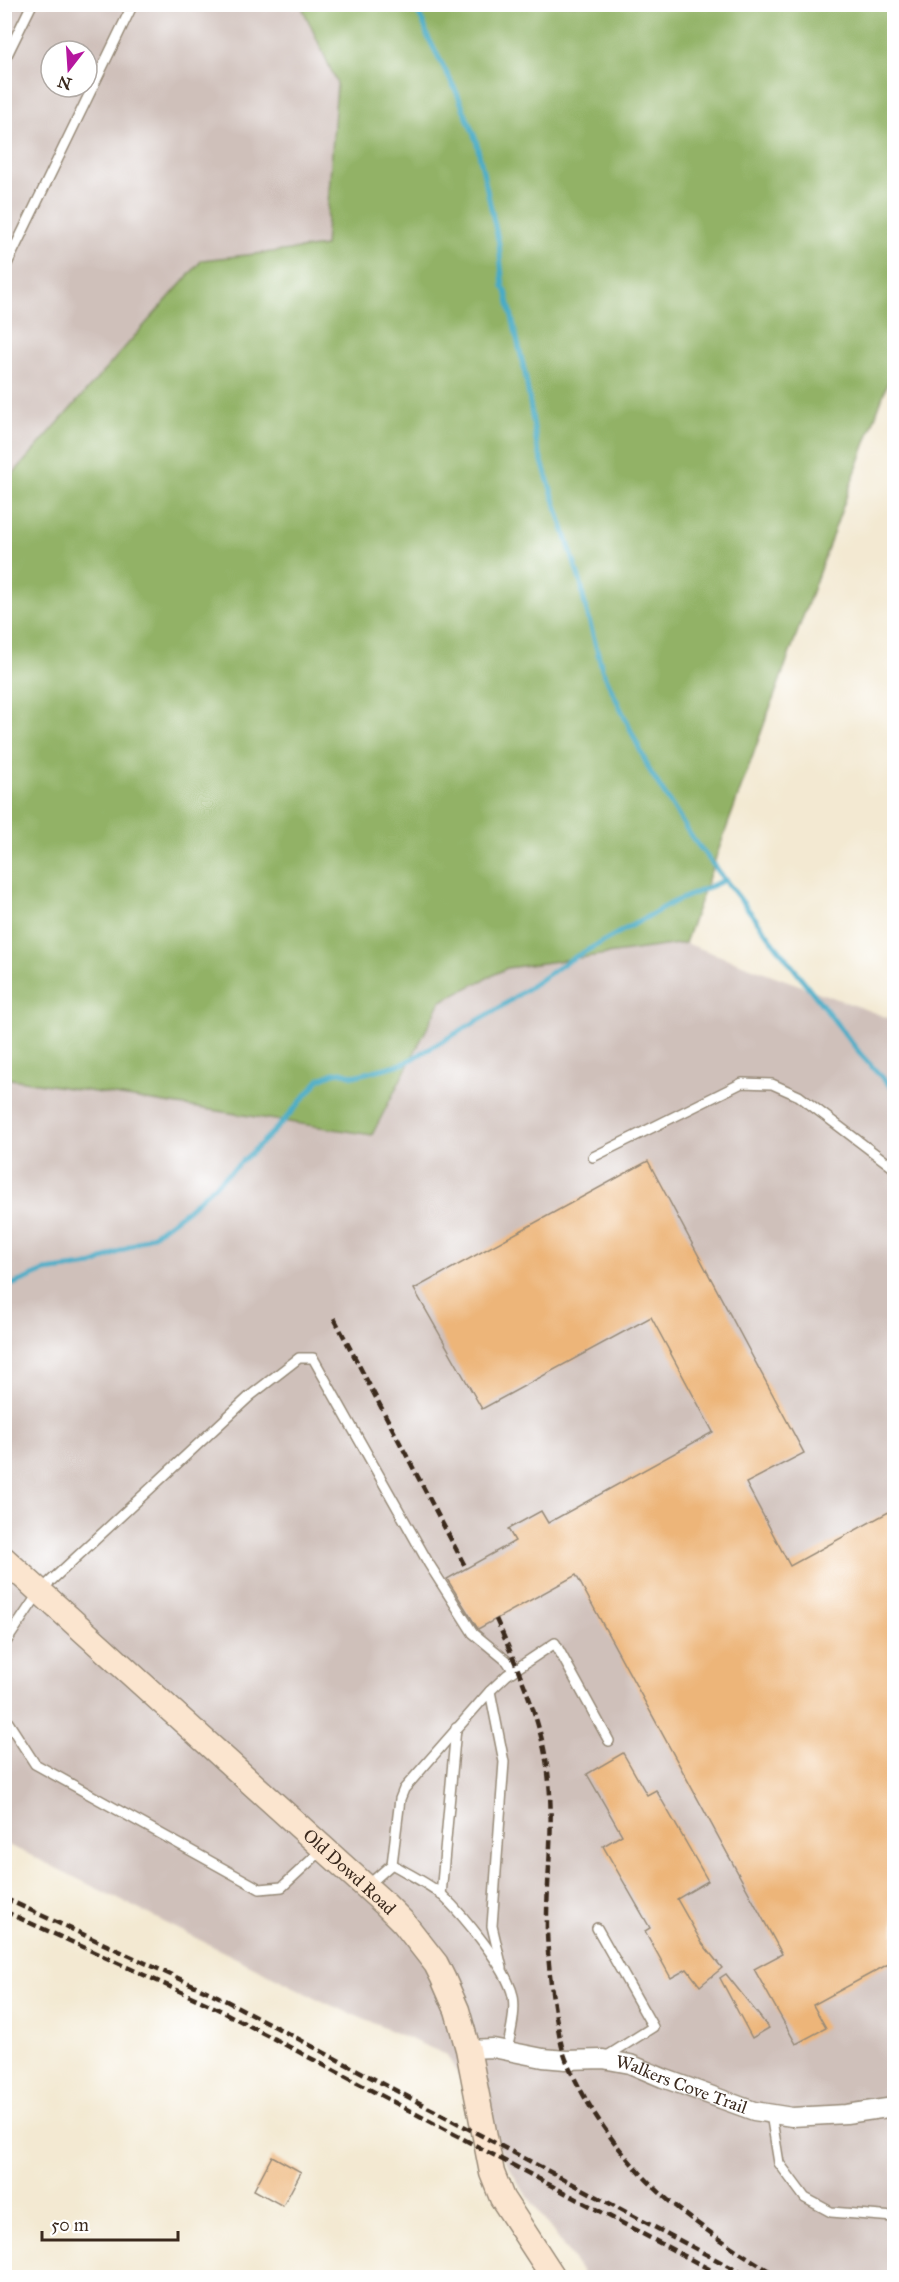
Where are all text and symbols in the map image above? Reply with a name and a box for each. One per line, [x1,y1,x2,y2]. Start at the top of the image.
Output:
north arrow [39,39,99,99]
text: N [55,72,74,94]
street label: Old Dowd Road [298,1824,401,1920]
street label: Walkers Cove Trail [614,2051,751,2119]
scale bar [42,2204,178,2242]
text: 50 m [51,2214,89,2236]

